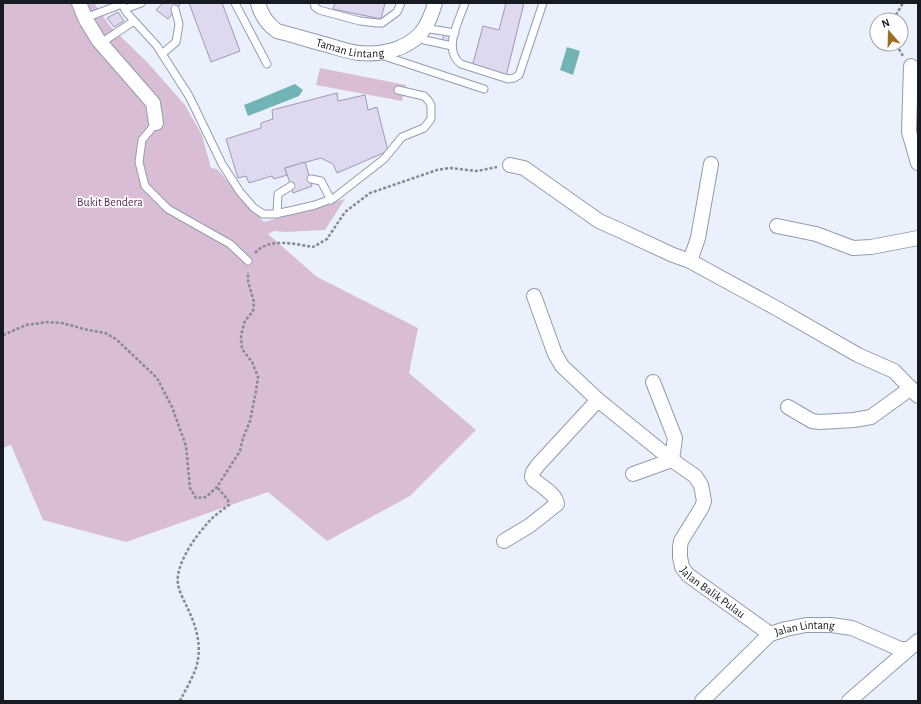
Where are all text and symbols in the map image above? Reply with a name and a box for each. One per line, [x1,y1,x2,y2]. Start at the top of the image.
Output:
north arrow [869,12,909,52]
text: N [880,17,891,30]
street label: Taman Lintang [315,36,385,59]
park label: Bukit Bendera [77,196,143,208]
street label: Jalan Balik Pulau [678,564,747,620]
street label: Jalan Lintang [773,619,836,638]

